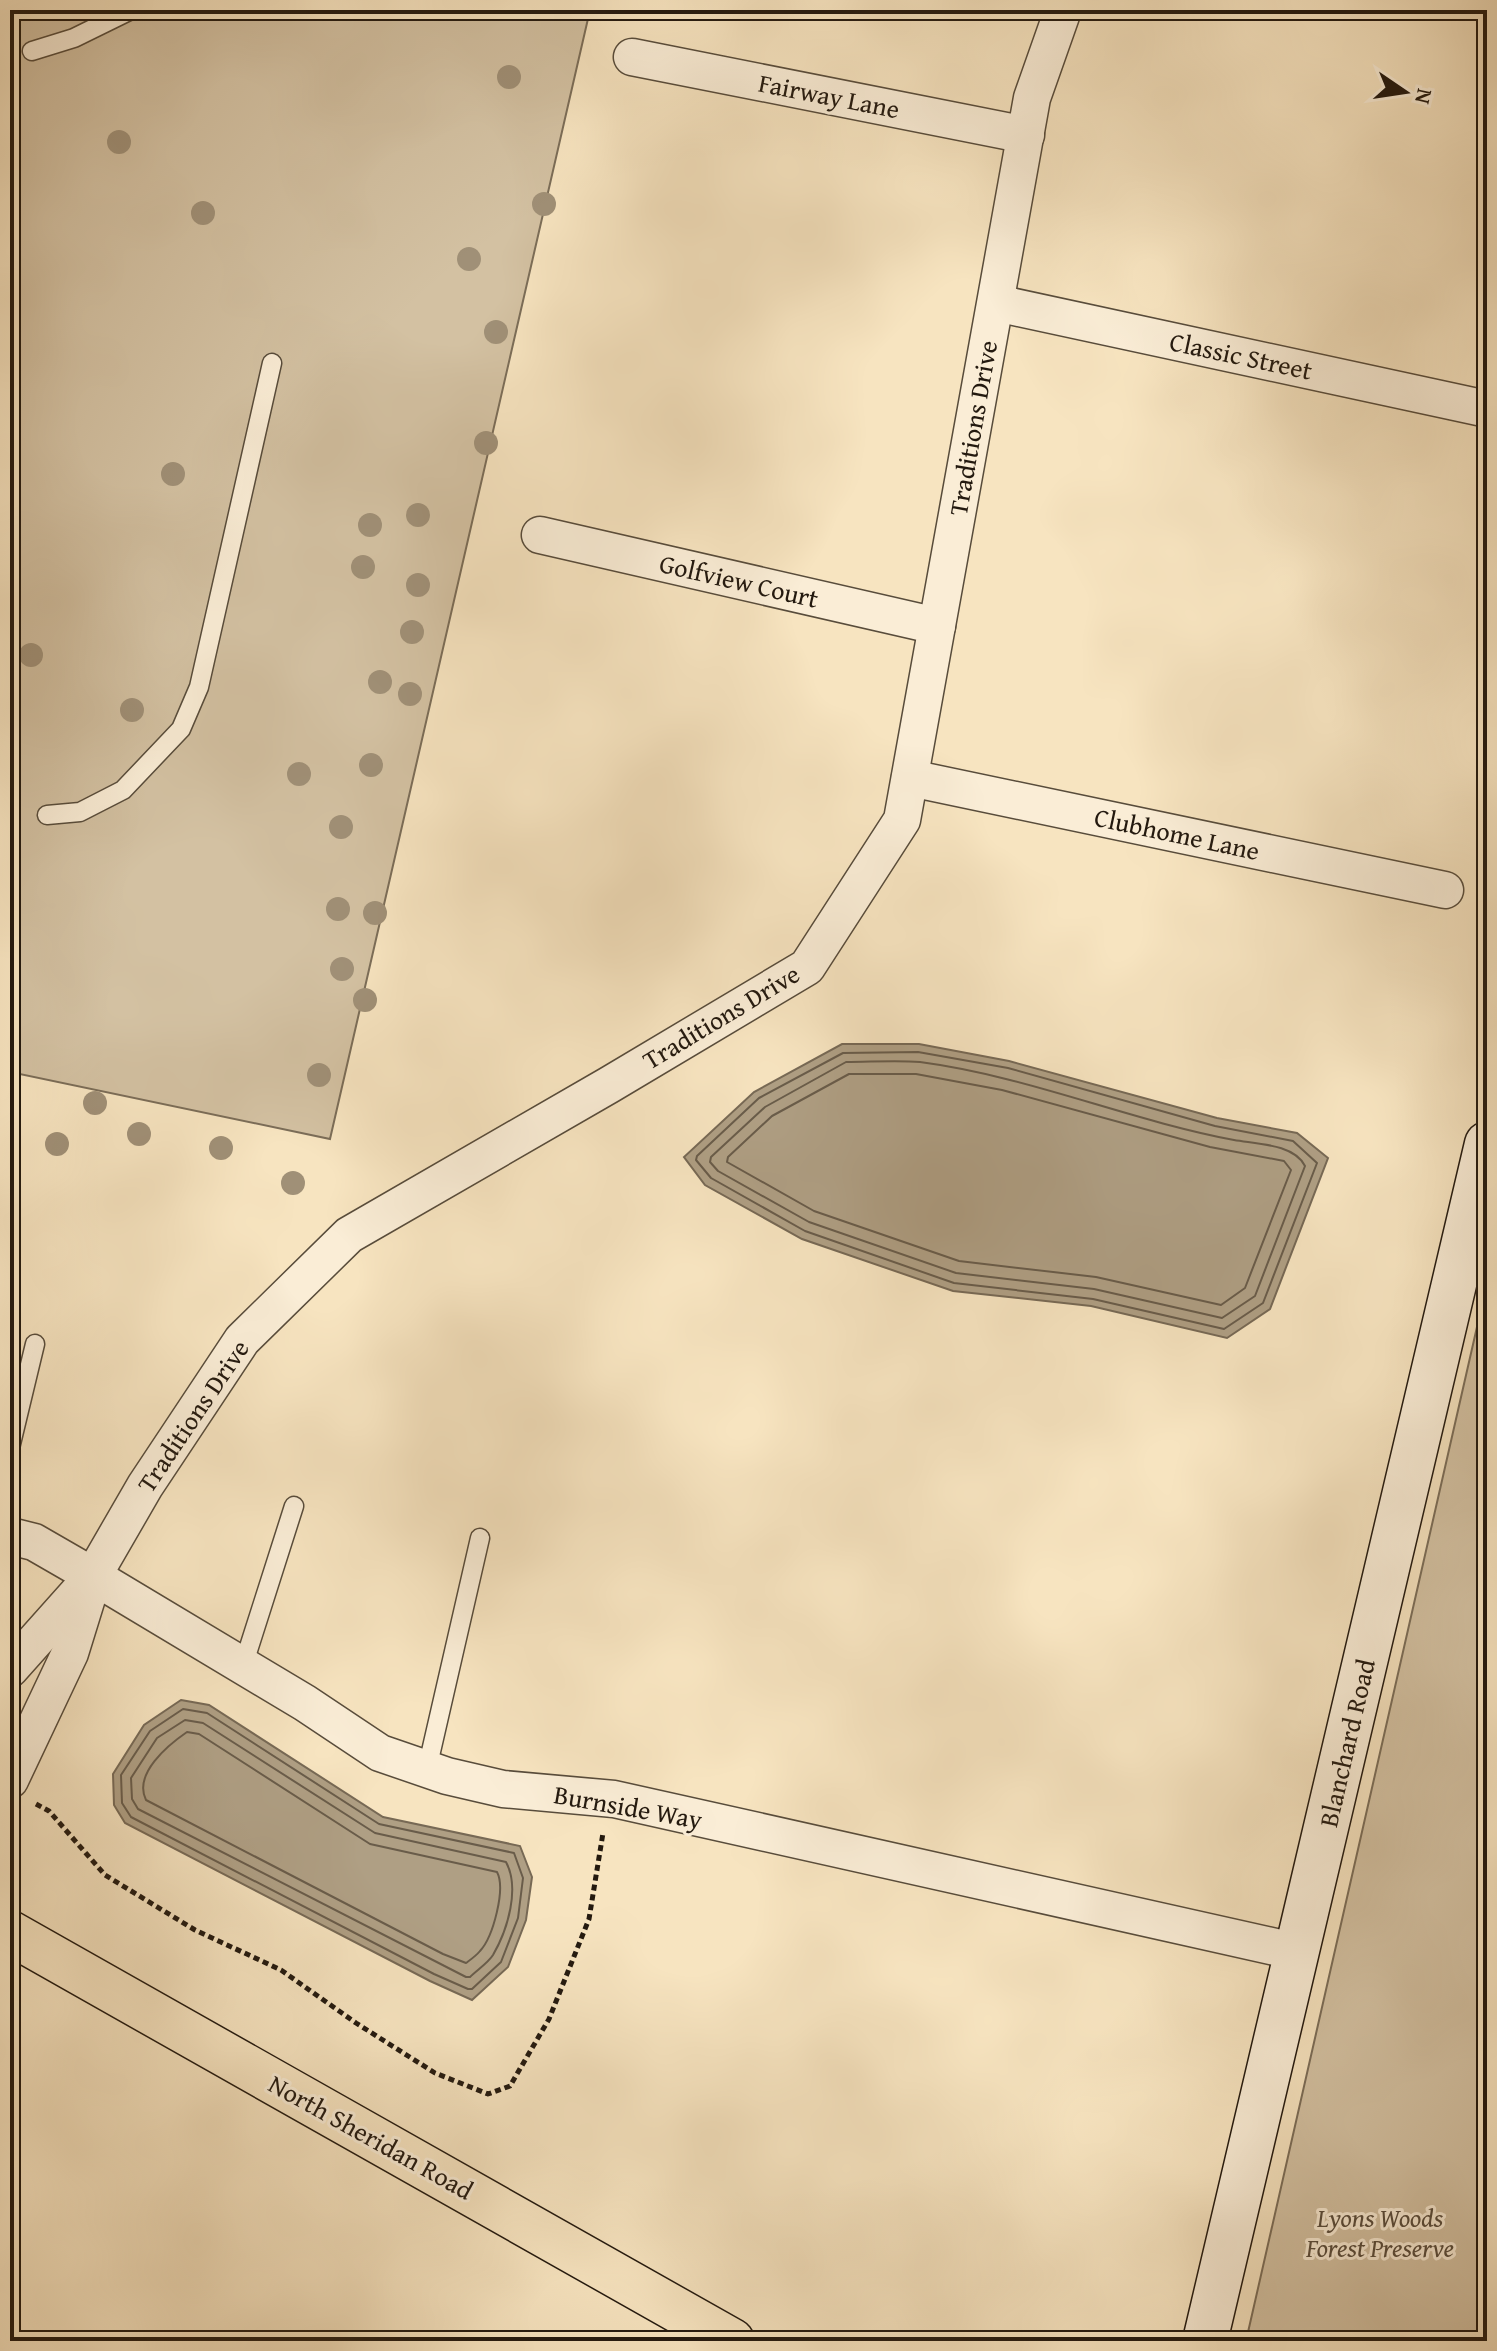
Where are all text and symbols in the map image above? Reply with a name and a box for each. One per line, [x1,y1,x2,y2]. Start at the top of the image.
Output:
north arrow [1365,52,1445,132]
street label: Fairway Lane [755,63,903,128]
text: N [1407,86,1442,108]
street label: Classic Street [1166,321,1316,390]
street label: Traditions Drive [938,337,1007,519]
street label: Golfview Court [656,543,823,618]
street label: Clubhome Lane [1091,797,1263,870]
street label: Traditions Drive [635,954,807,1079]
street label: Traditions Drive [127,1331,258,1500]
street label: Blanchard Road [1308,1655,1385,1831]
street label: Burnside Way [551,1774,705,1839]
street label: North Sheridan Road [262,2064,481,2209]
park label: Lyons Woods Forest Preserve [1305,2198,1454,2267]

